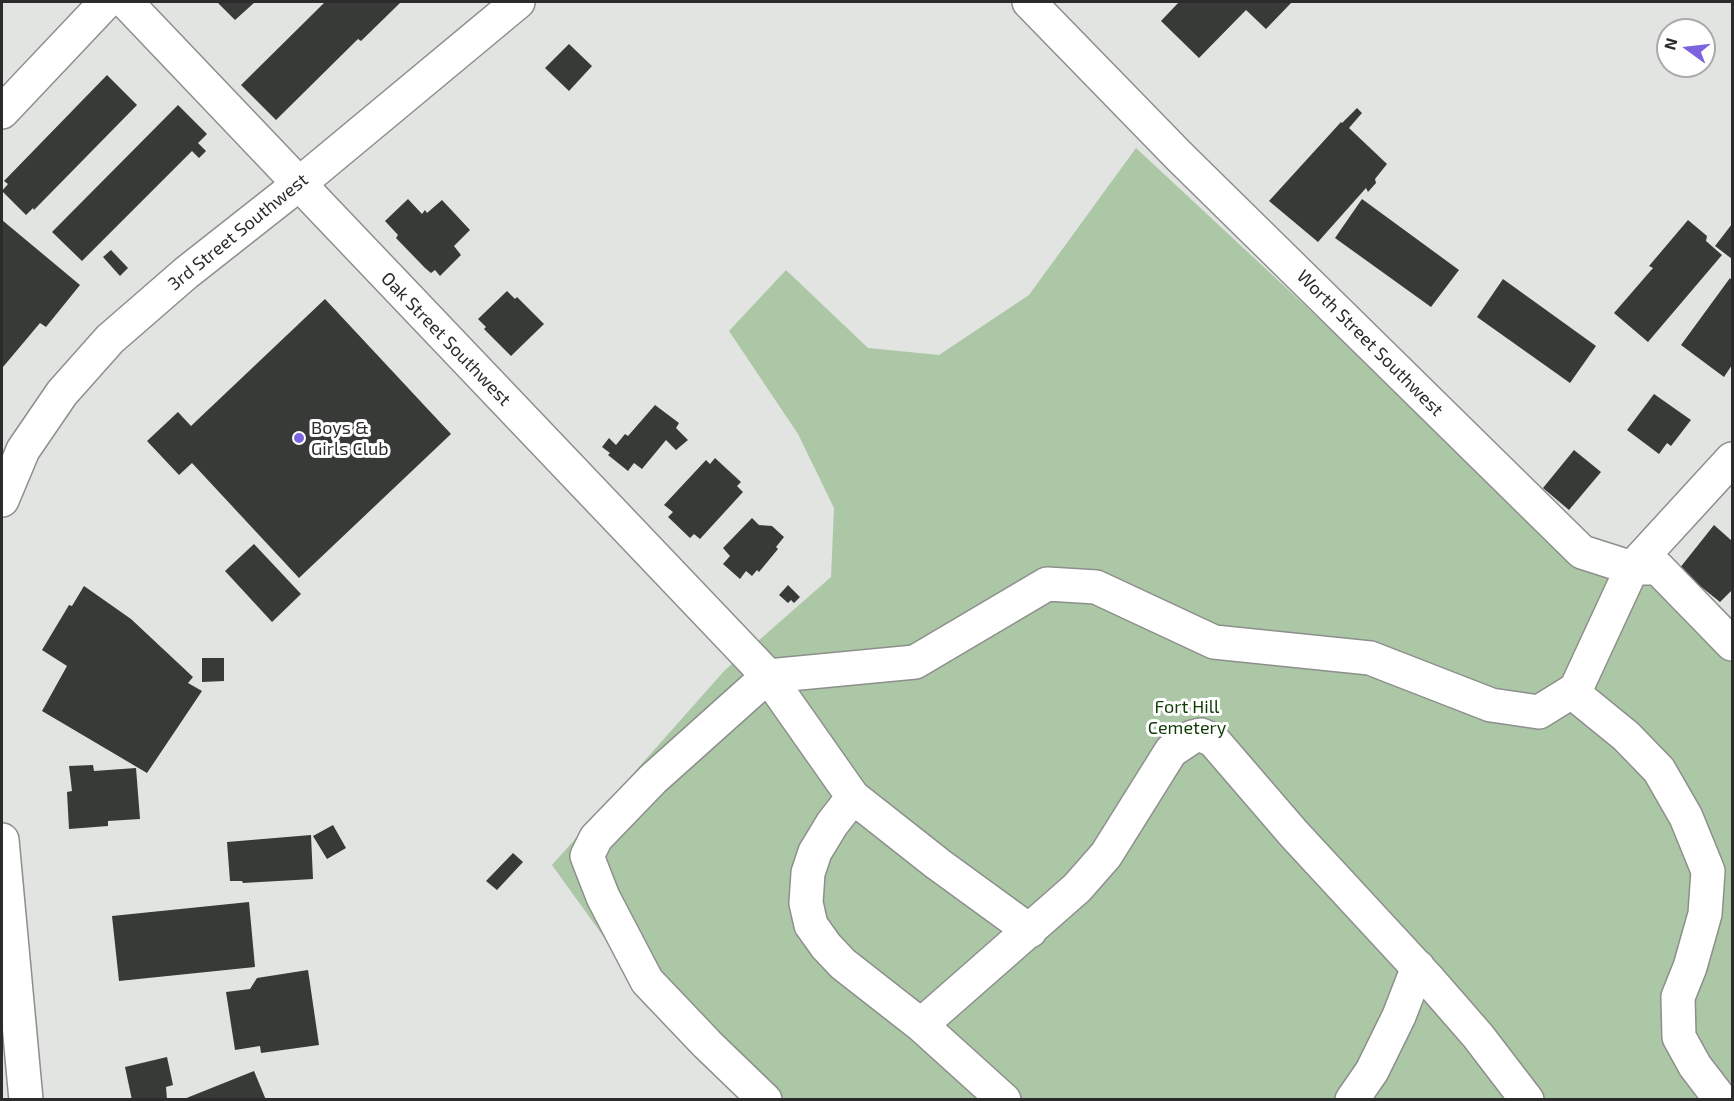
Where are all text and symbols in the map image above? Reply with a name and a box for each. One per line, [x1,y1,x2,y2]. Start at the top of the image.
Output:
north arrow [1656,18,1716,78]
text: N [1659,36,1681,52]
street label: 3rd Street Southwest [164,169,312,295]
street label: Worth Street Southwest [1292,265,1448,421]
street label: Oak Street Southwest [377,268,515,410]
place label: Boys & Girls Club [311,417,389,460]
marker: Boys & Girls Club [292,431,306,445]
park label: Fort Hill Cemetery [1148,696,1226,738]

